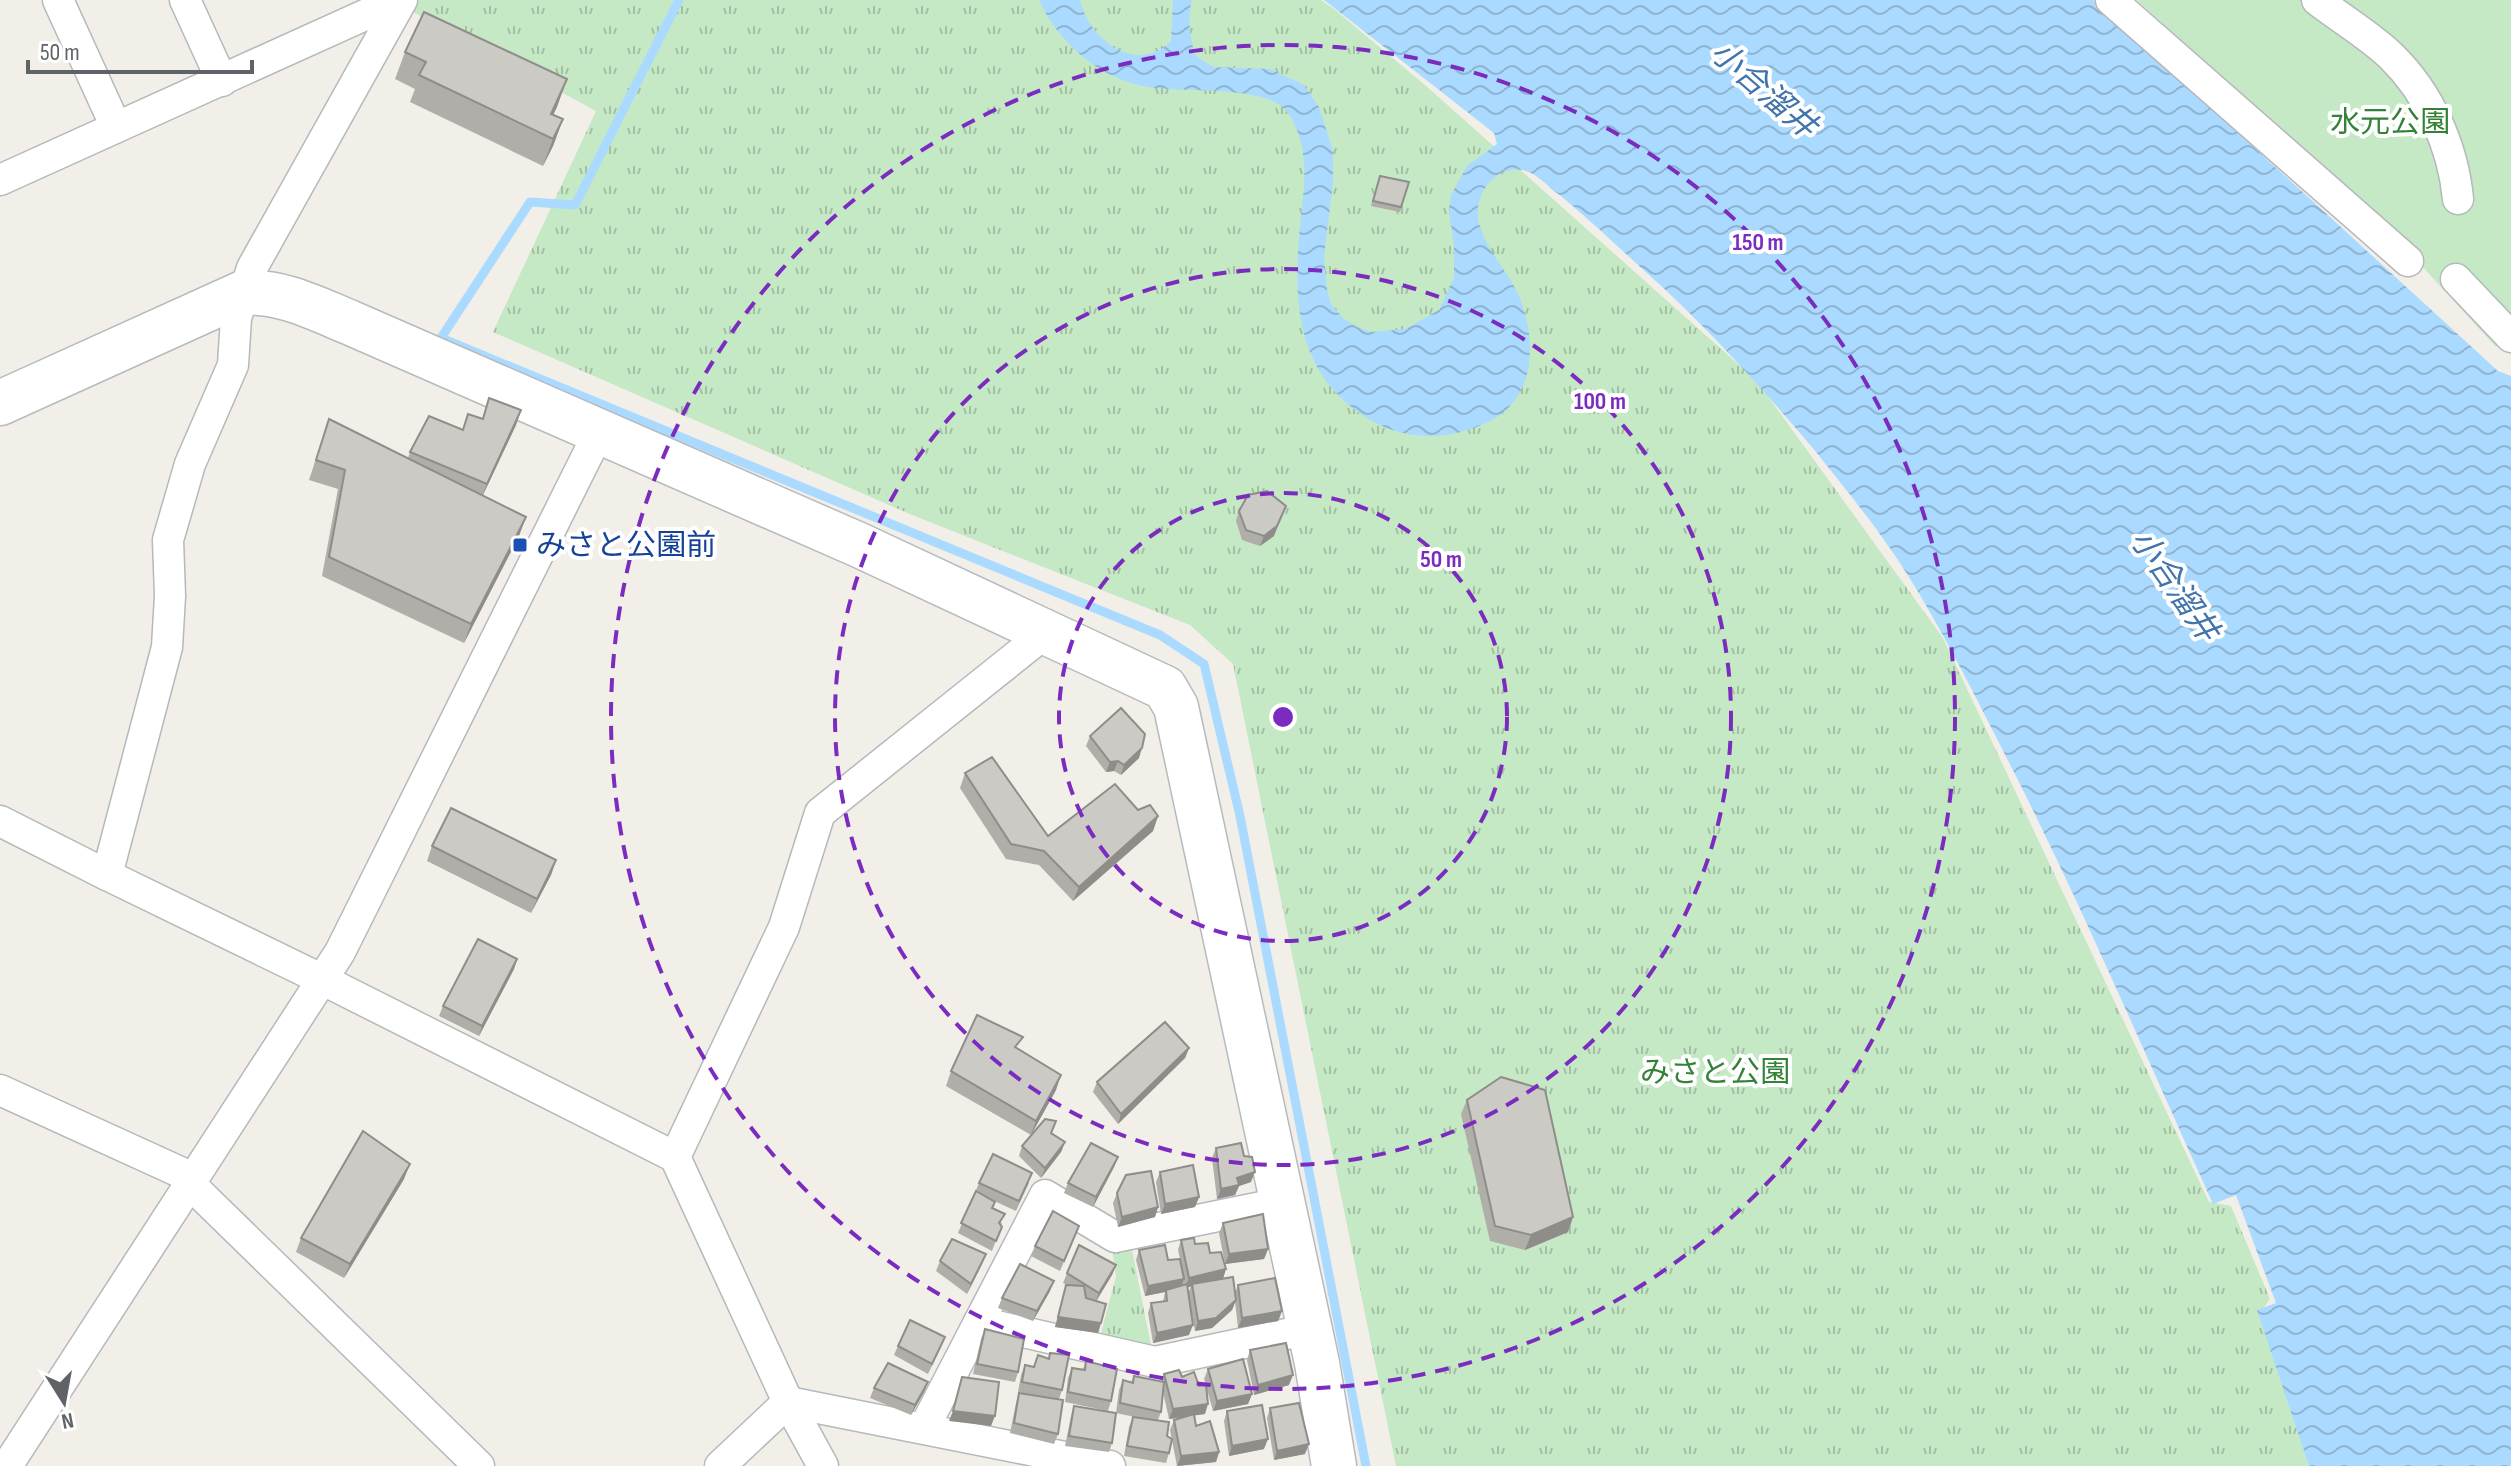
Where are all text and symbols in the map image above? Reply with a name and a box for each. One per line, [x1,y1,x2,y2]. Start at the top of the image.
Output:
scale bar [28,24,252,74]
water label: 小合溜井 [1702,33,1826,149]
text: 50 m [40,38,80,67]
park label: 水元公園 [2330,105,2450,141]
text: 150 m [1732,228,1784,257]
text: 100 m [1574,387,1626,416]
water label: 小合溜井 [2121,522,2228,652]
place label: みさと公園前 [536,528,716,564]
marker: みさと公園前 [511,536,529,554]
text: 50 m [1420,545,1462,574]
centre of rings [1269,703,1297,731]
park label: みさと公園 [1640,1055,1790,1091]
north arrow [24,1362,104,1442]
text: N [59,1406,76,1435]

